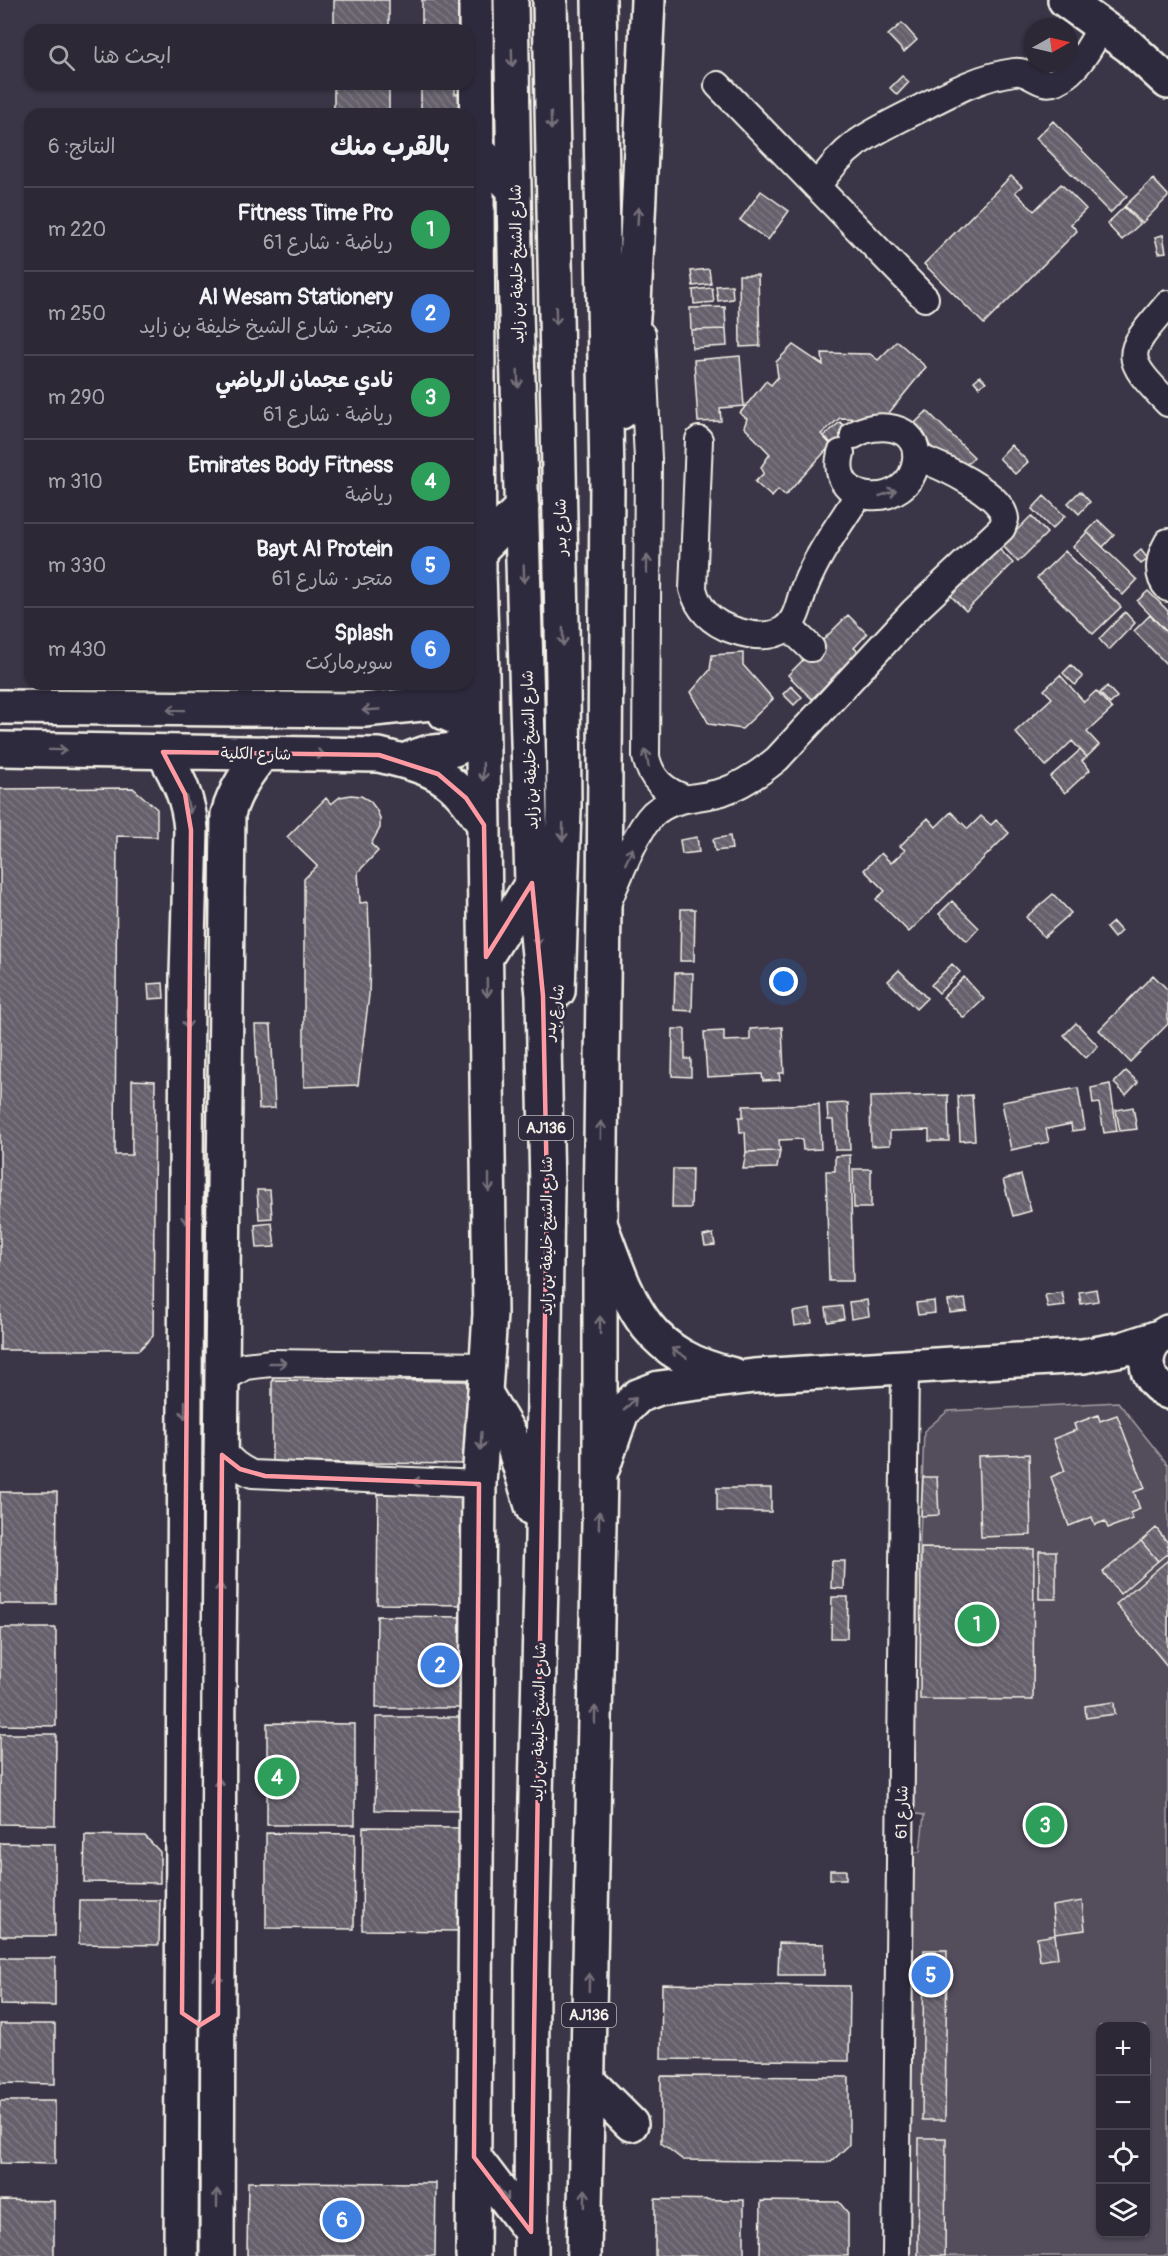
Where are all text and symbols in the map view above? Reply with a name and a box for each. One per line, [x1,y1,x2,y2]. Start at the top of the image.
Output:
north arrow [1024,18,1078,72]
search box [24,24,474,90]
icon: search [45,41,78,74]
text: ابحث هنا [93,42,171,70]
one-way arrow [506,48,518,68]
one-way arrow [546,111,557,131]
text: بالقرب منك [330,131,450,163]
text: النتائج: 6 [48,134,115,159]
street label: شارع الشيخ خليفة بن زايد [506,184,529,344]
text: Fitness Time Pro [238,199,393,227]
one-way arrow [632,206,643,226]
text: 220 m [48,217,106,242]
text: 1 [427,217,434,242]
text: رياضة · شارع 61 [263,230,393,255]
text: Al Wesam Stationery [199,283,393,311]
text: 250 m [48,301,106,326]
text: 2 [425,301,436,326]
one-way arrow [550,306,561,326]
text: متجر · شارع الشيخ خليفة بن زايد [139,314,393,339]
text: نادي عجمان الرياضي [216,366,393,394]
one-way arrow [513,369,524,389]
text: 290 m [48,385,105,410]
text: 3 [425,385,436,410]
text: رياضة · شارع 61 [263,402,393,427]
text: Emirates Body Fitness [188,451,393,479]
text: 310 m [48,469,103,494]
text: 4 [425,469,436,494]
text: رياضة [345,482,393,507]
one-way arrow [878,487,897,498]
street label: شارع بدر [551,498,573,558]
text: Bayt Al Protein [256,535,393,563]
text: 330 m [48,553,106,578]
text: 5 [425,553,436,578]
one-way arrow [641,554,653,574]
one-way arrow [518,564,530,584]
text: متجر · شارع 61 [272,566,393,591]
text: Splash [334,619,393,647]
one-way arrow [557,627,568,647]
text: 430 m [48,637,107,662]
text: 6 [425,637,436,662]
text: سوبرماركت [305,650,393,675]
street label: شارع الشيخ خليفة بن زايد [517,670,544,830]
one-way arrow [166,704,186,716]
one-way arrow [361,705,381,716]
street label: شارع الكلية [220,743,291,766]
one-way arrow [48,745,68,756]
one-way arrow [306,748,326,760]
one-way arrow [641,749,652,769]
one-way arrow [477,762,489,782]
one-way arrow [182,795,194,814]
one-way arrow [558,822,569,842]
one-way arrow [624,848,636,866]
one-way arrow [532,927,543,946]
your location [769,967,798,996]
one-way arrow [481,978,493,998]
street label: شارع بدر [538,982,570,1044]
one-way arrow [181,1010,193,1030]
road number: AJ136 [519,1116,573,1140]
one-way arrow [595,1121,607,1141]
street label: شارع الشيخ خليفة بن زايد [537,1156,558,1316]
one-way arrow [483,1173,495,1193]
one-way arrow [180,1205,192,1225]
one-way arrow [594,1316,606,1336]
one-way arrow [671,1347,688,1359]
one-way arrow [267,1357,287,1369]
one-way arrow [623,1396,637,1411]
one-way arrow [179,1400,191,1420]
one-way arrow [475,1431,486,1451]
one-way arrow [411,1476,431,1487]
one-way arrow [593,1511,605,1531]
one-way arrow [214,1582,226,1602]
pin: 1 [958,1602,996,1646]
pin: 2 [420,1642,460,1688]
street label: شارع الشيخ خليفة بن زايد [528,1642,551,1802]
one-way arrow [589,1706,601,1726]
pin: 4 [258,1754,296,1800]
one-way arrow [213,1777,225,1797]
street label: شارع 61 [892,1785,913,1839]
pin: 3 [1026,1802,1064,1848]
pin: 5 [912,1952,950,1998]
one-way arrow [212,1972,224,1992]
one-way arrow [584,1972,595,1992]
road number: AJ136 [562,2003,616,2027]
map controls [1096,2022,1150,2238]
button: + [1096,2022,1150,2076]
button: − [1096,2076,1150,2130]
button: locate [1096,2130,1150,2184]
button: layers [1096,2184,1150,2238]
one-way arrow [496,2186,509,2202]
one-way arrow [211,2188,223,2208]
one-way arrow [579,2188,591,2208]
pin: 6 [322,2198,362,2242]

